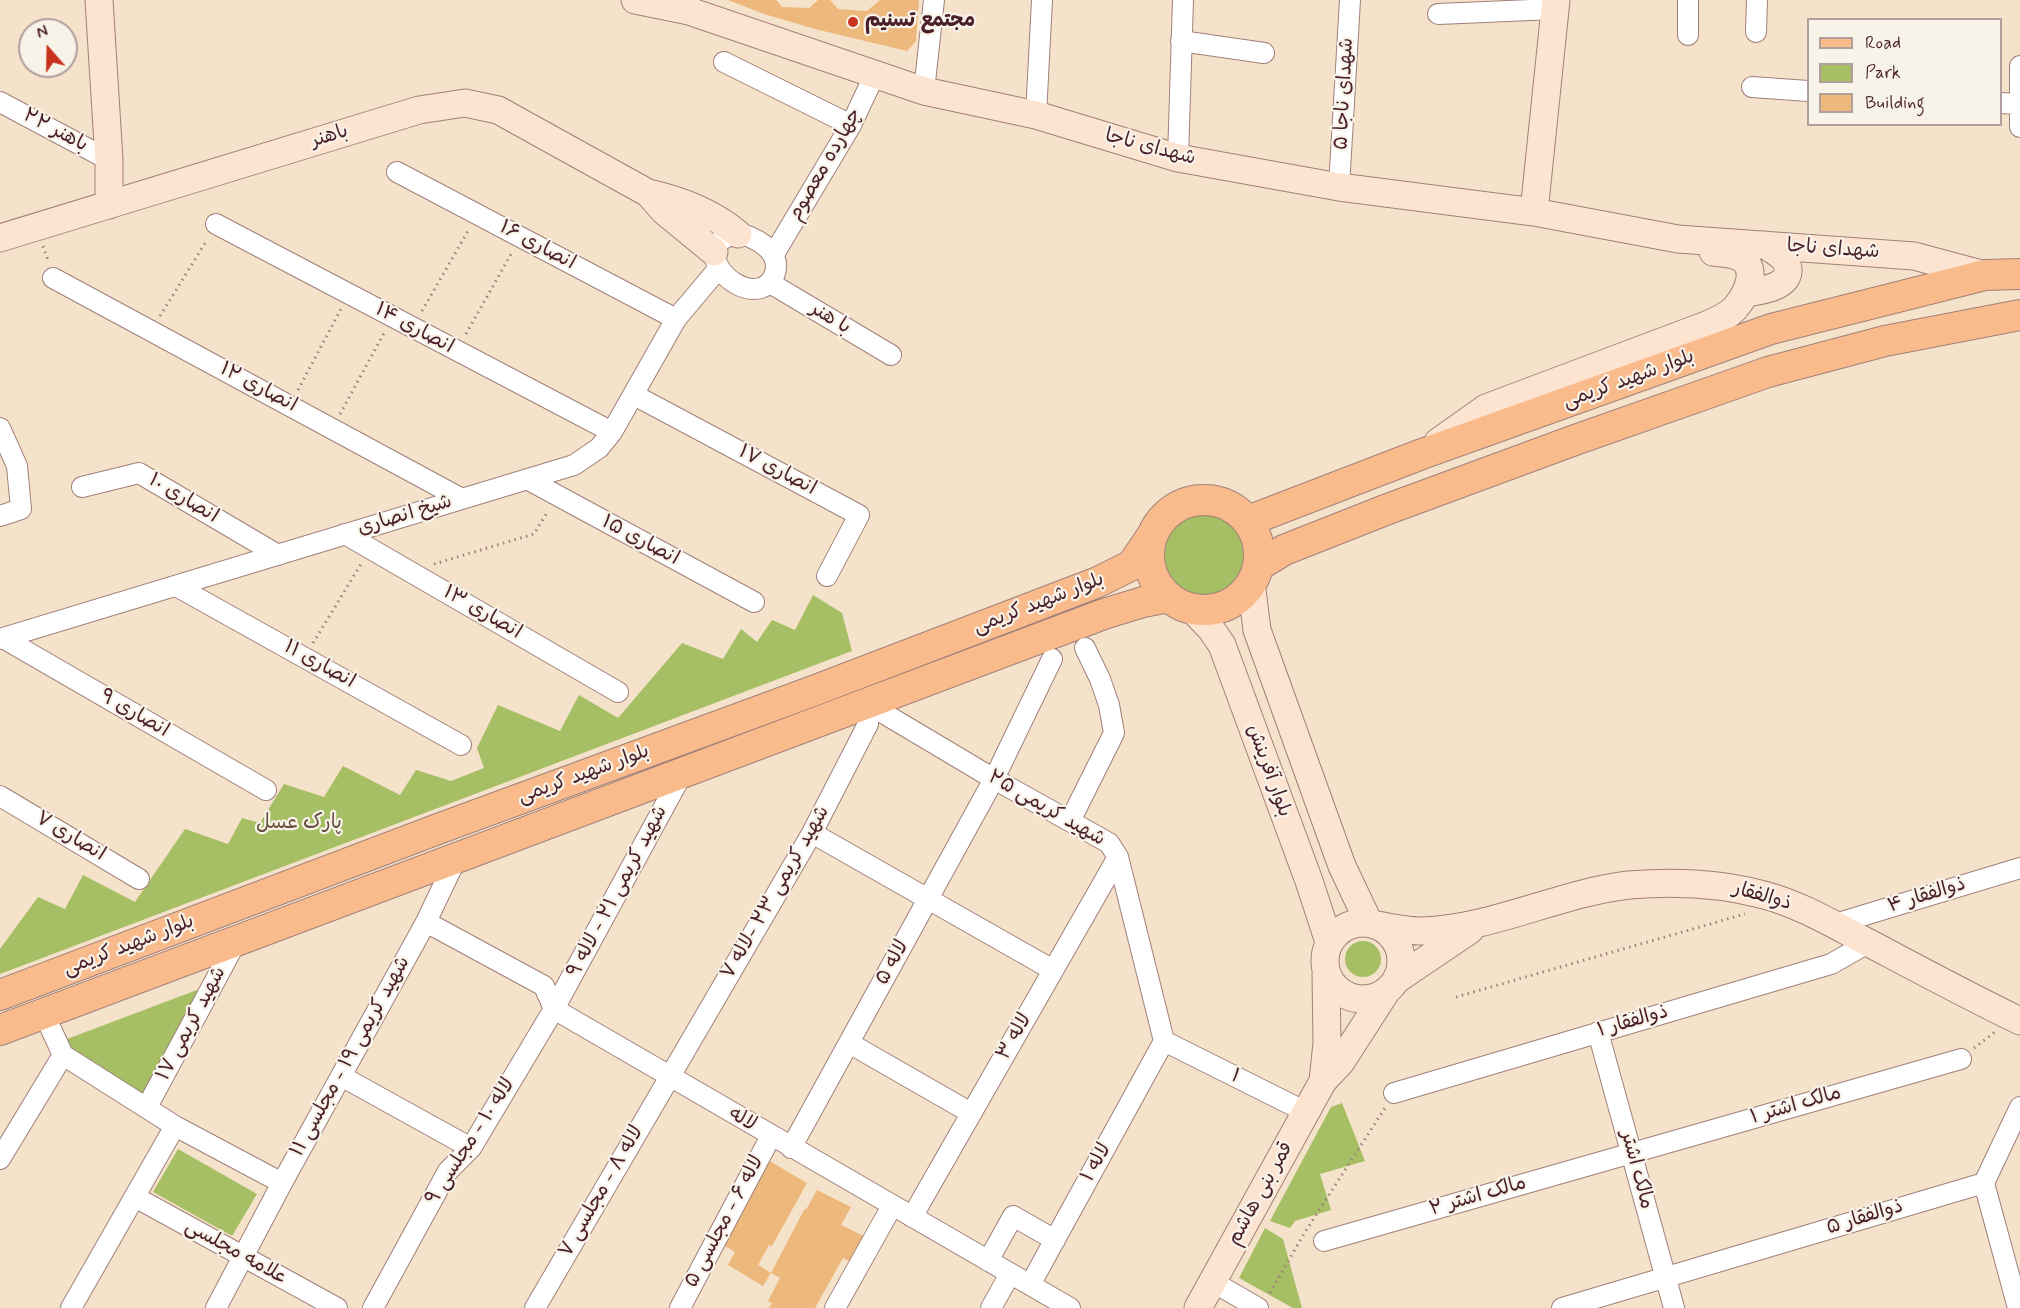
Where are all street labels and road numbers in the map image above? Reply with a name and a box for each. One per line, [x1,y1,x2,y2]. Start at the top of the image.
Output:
street label: شهدای ناجا ۵ [1330,37,1360,151]
street label: باهنر ۲۲ [18,104,92,158]
street label: چهارده معصوم [784,104,868,226]
street label: باهنر [309,120,351,154]
street label: شهدای ناجا [1102,124,1198,172]
street label: انصاری ۱۶ [495,216,579,276]
street label: شهدای ناجا [1786,235,1880,265]
street label: انصاری ۱۴ [371,298,457,360]
street label: با هنر [805,298,855,340]
street label: بلوار شهید کریمی [1560,345,1698,415]
street label: انصاری ۱۲ [215,358,301,418]
street label: انصاری ۱۷ [734,441,820,501]
street label: انصاری ۱۰ [144,469,222,529]
street label: شیخ انصاری [355,490,455,542]
street label: انصاری ۱۵ [597,511,683,571]
street label: بلوار شهید کریمی [970,568,1108,640]
street label: انصاری ۱۳ [438,581,526,645]
street label: انصاری ۱۱ [279,636,359,694]
street label: انصاری ۹ [95,685,173,743]
street label: بلوار آفرینش [1240,721,1296,821]
street label: بلوار شهید کریمی [515,740,653,810]
street label: شهید کریمی ۲۵ [983,766,1109,852]
street label: شهید کریمی ۲۱ - لاله ۹ [563,802,673,982]
street label: شهید کریمی ۲۳ -لاله ۷ [717,802,835,984]
street label: انصاری ۷ [31,807,109,867]
street label: ذوالفقار ۴ [1885,873,1969,919]
street label: ذوالفقار [1730,877,1794,917]
street label: بلوار شهید کریمی [60,910,198,982]
street label: لاله ۵ [871,936,915,990]
street label: شهید کریمی ۱۹ - مجلسی ۱۱ [286,953,416,1161]
street label: شهید کریمی ۱۷ [152,963,232,1085]
street label: ذوالفقار ۱ [1595,1000,1671,1044]
street label: لاله ۳ [992,1009,1038,1065]
street label: ۱ [1226,1065,1244,1089]
street label: لاله ۱۰ - مجلسی ۹ [421,1074,521,1210]
street label: مالک اشتر ۱ [1748,1082,1844,1130]
street label: لاله [724,1103,760,1137]
street label: لاله ۸ - مجلسی ۷ [555,1122,649,1262]
street label: مالک اشتر [1614,1128,1658,1212]
street label: قمر بنی هاشم [1223,1138,1299,1250]
street label: لاله ۱ [1077,1139,1117,1187]
street label: لاله ۶ - مجلسی ۵ [680,1152,770,1292]
street label: مالک اشتر ۲ [1427,1172,1529,1222]
street label: ذوالفقار ۵ [1824,1195,1906,1241]
street label: علامه مجلسی [181,1215,291,1291]

